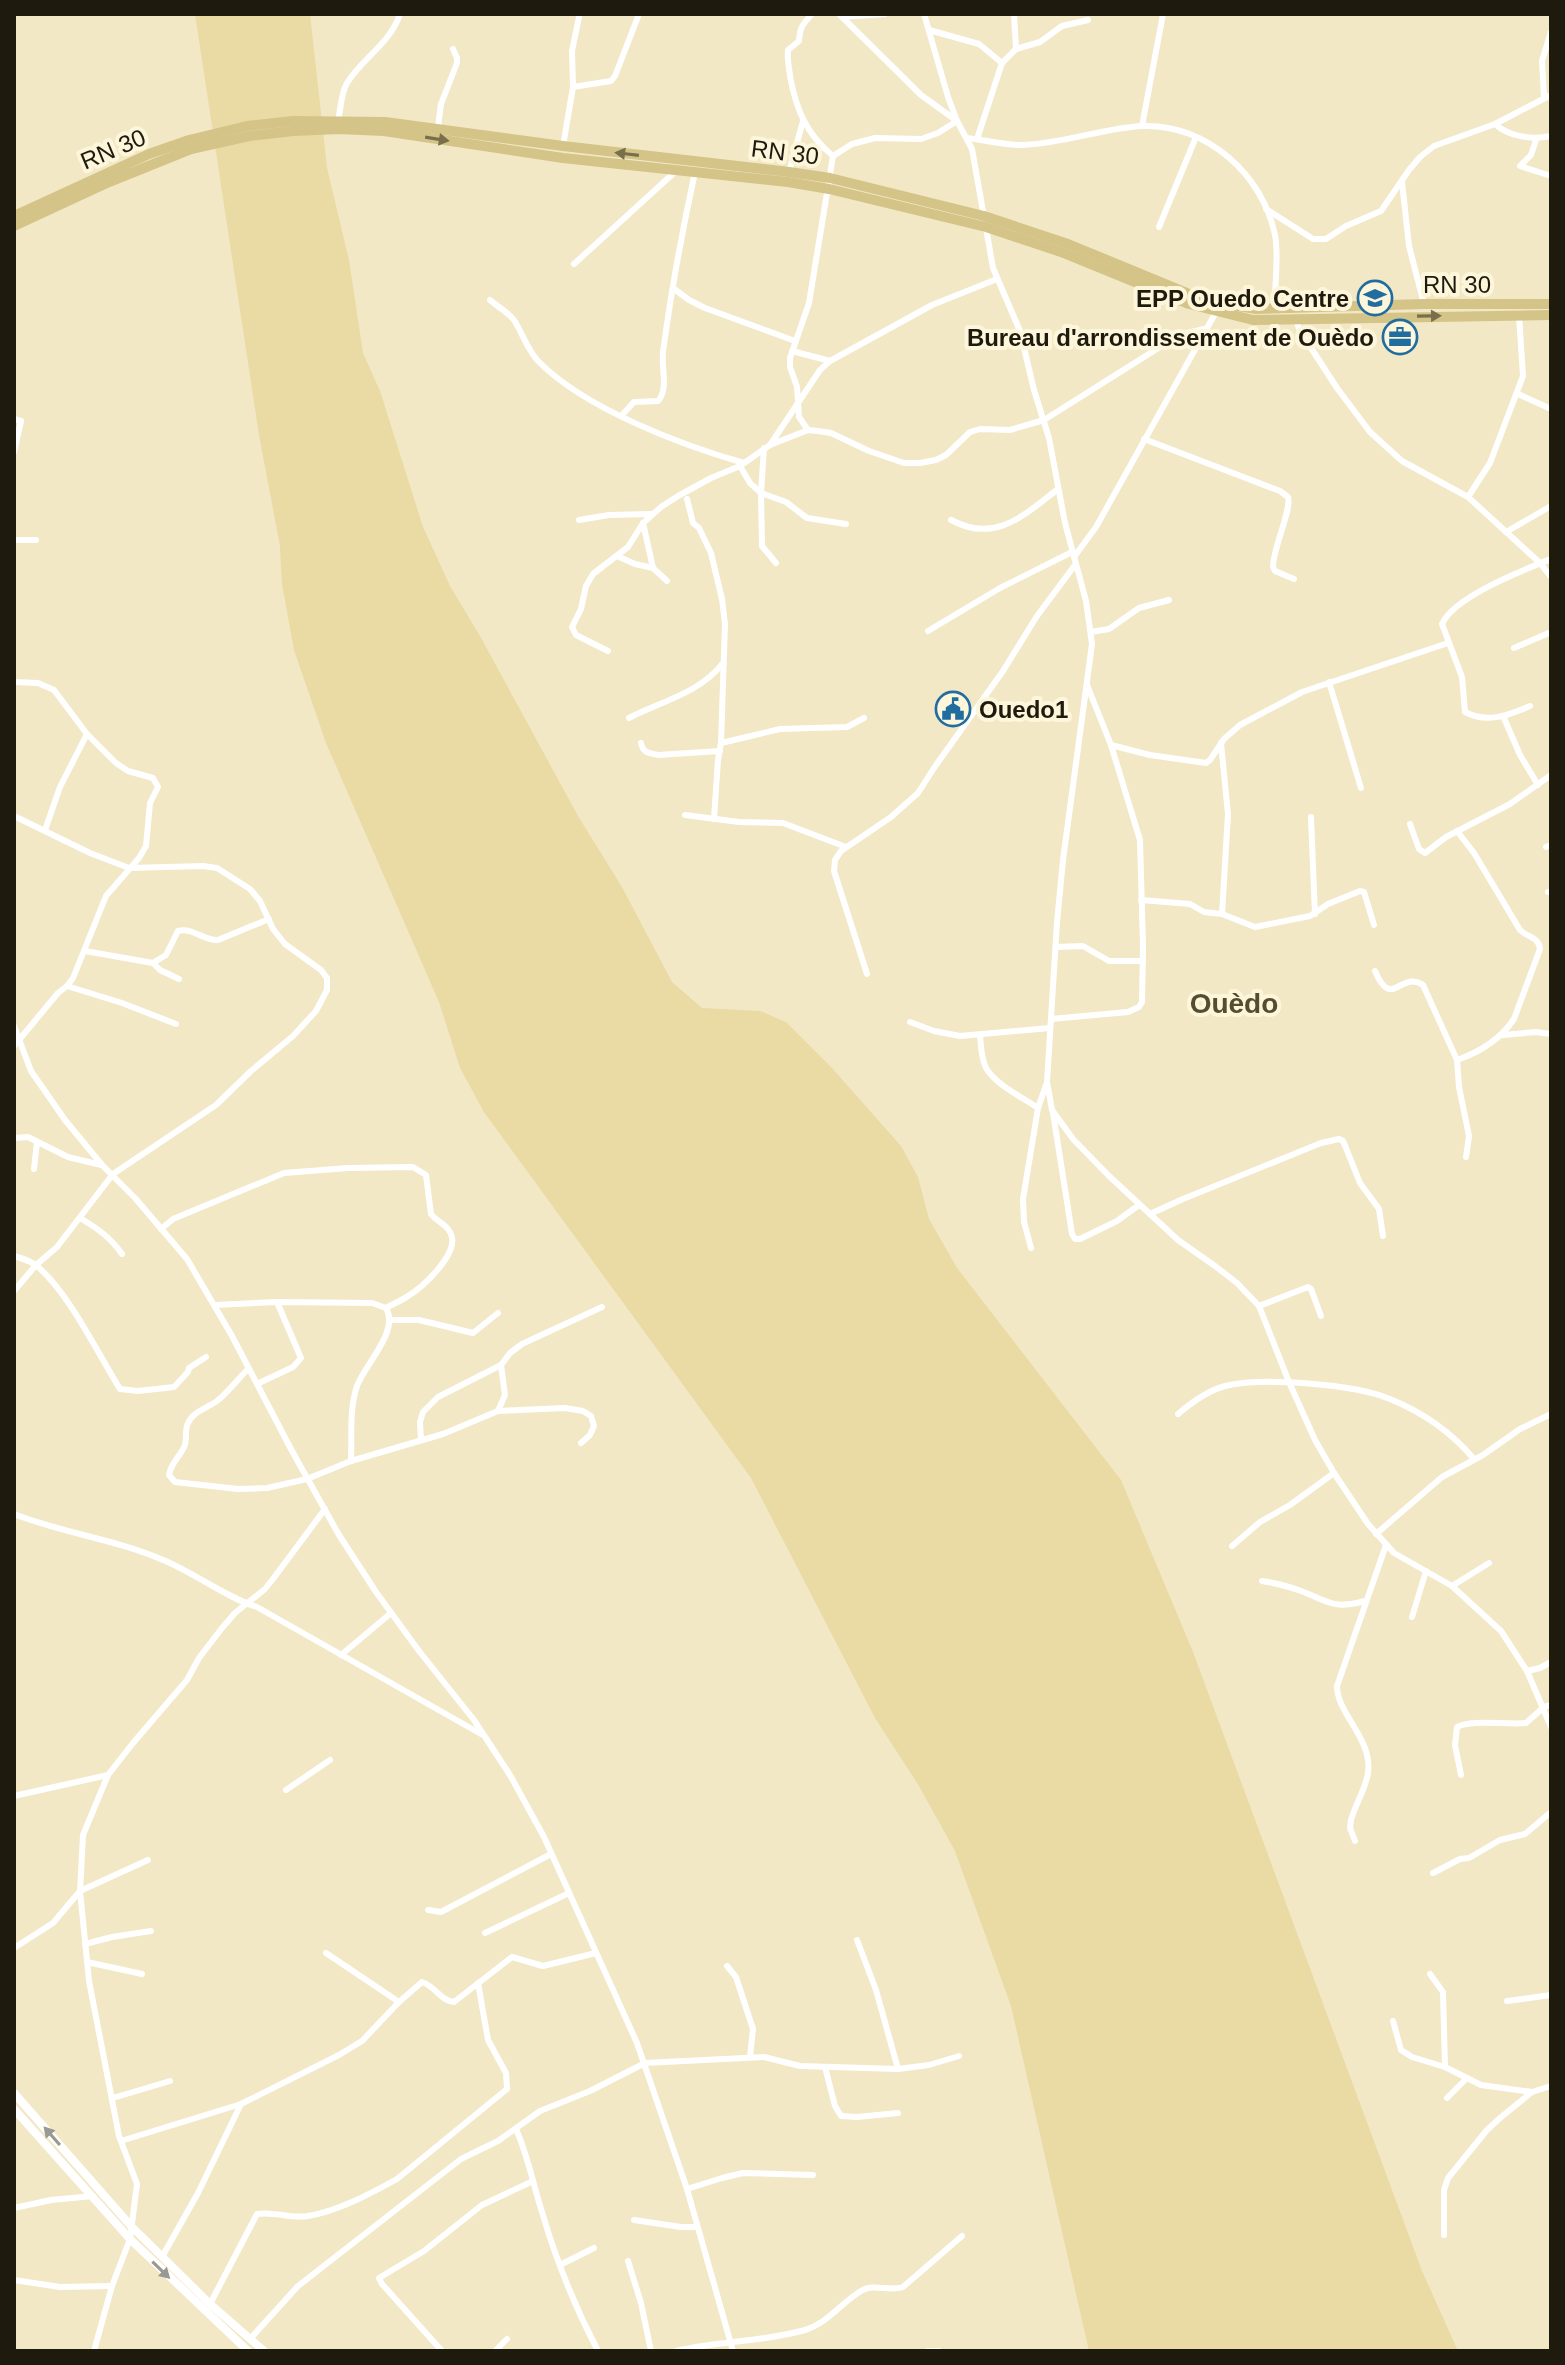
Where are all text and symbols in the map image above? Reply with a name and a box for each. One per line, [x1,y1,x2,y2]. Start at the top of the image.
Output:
street label: RN 30 [76,123,150,175]
one-way arrow [425,133,450,146]
street label: RN 30 [750,134,820,170]
one-way arrow [615,147,640,160]
street label: RN 30 [1423,271,1491,298]
school or university icon: EPP Ouedo Centre [1356,279,1394,317]
place label: EPP Ouedo Centre [1136,285,1349,312]
one-way arrow [1417,310,1442,322]
office icon: Bureau d'arrondissement de Ouèdo [1381,318,1419,356]
place label: Bureau d'arrondissement de Ouèdo [967,324,1374,351]
public building icon: Ouedo1 [934,690,972,728]
place label: Ouedo1 [979,696,1068,723]
district label: Ouèdo [1190,988,1278,1019]
one-way arrow [43,2127,61,2146]
one-way arrow [151,2261,170,2279]

